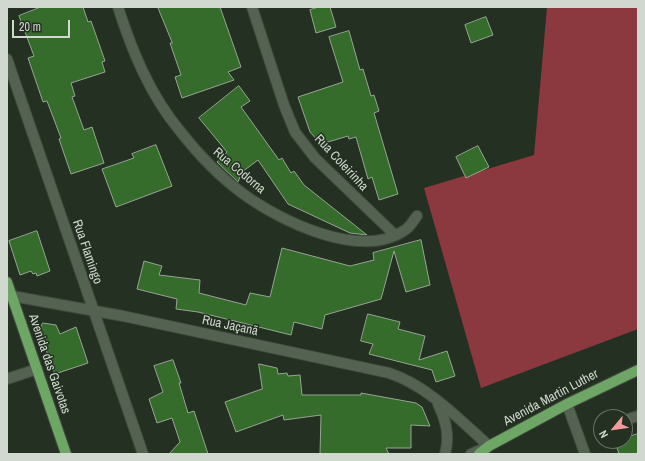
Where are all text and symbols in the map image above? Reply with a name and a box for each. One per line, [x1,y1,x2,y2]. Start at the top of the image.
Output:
scale bar [14,12,72,38]
text: 20 m [19,19,41,35]
street label: Rua Coleirinha [311,131,371,195]
street label: Rua Codorna [210,145,268,197]
street label: Rua Flamingo [69,218,105,286]
street label: Avenida das Gaivotas [25,312,73,416]
street label: Rua Jaçanã [201,312,259,340]
street label: Avenida Martin Luther [501,366,601,430]
north arrow [593,409,633,449]
text: N [596,428,611,441]

